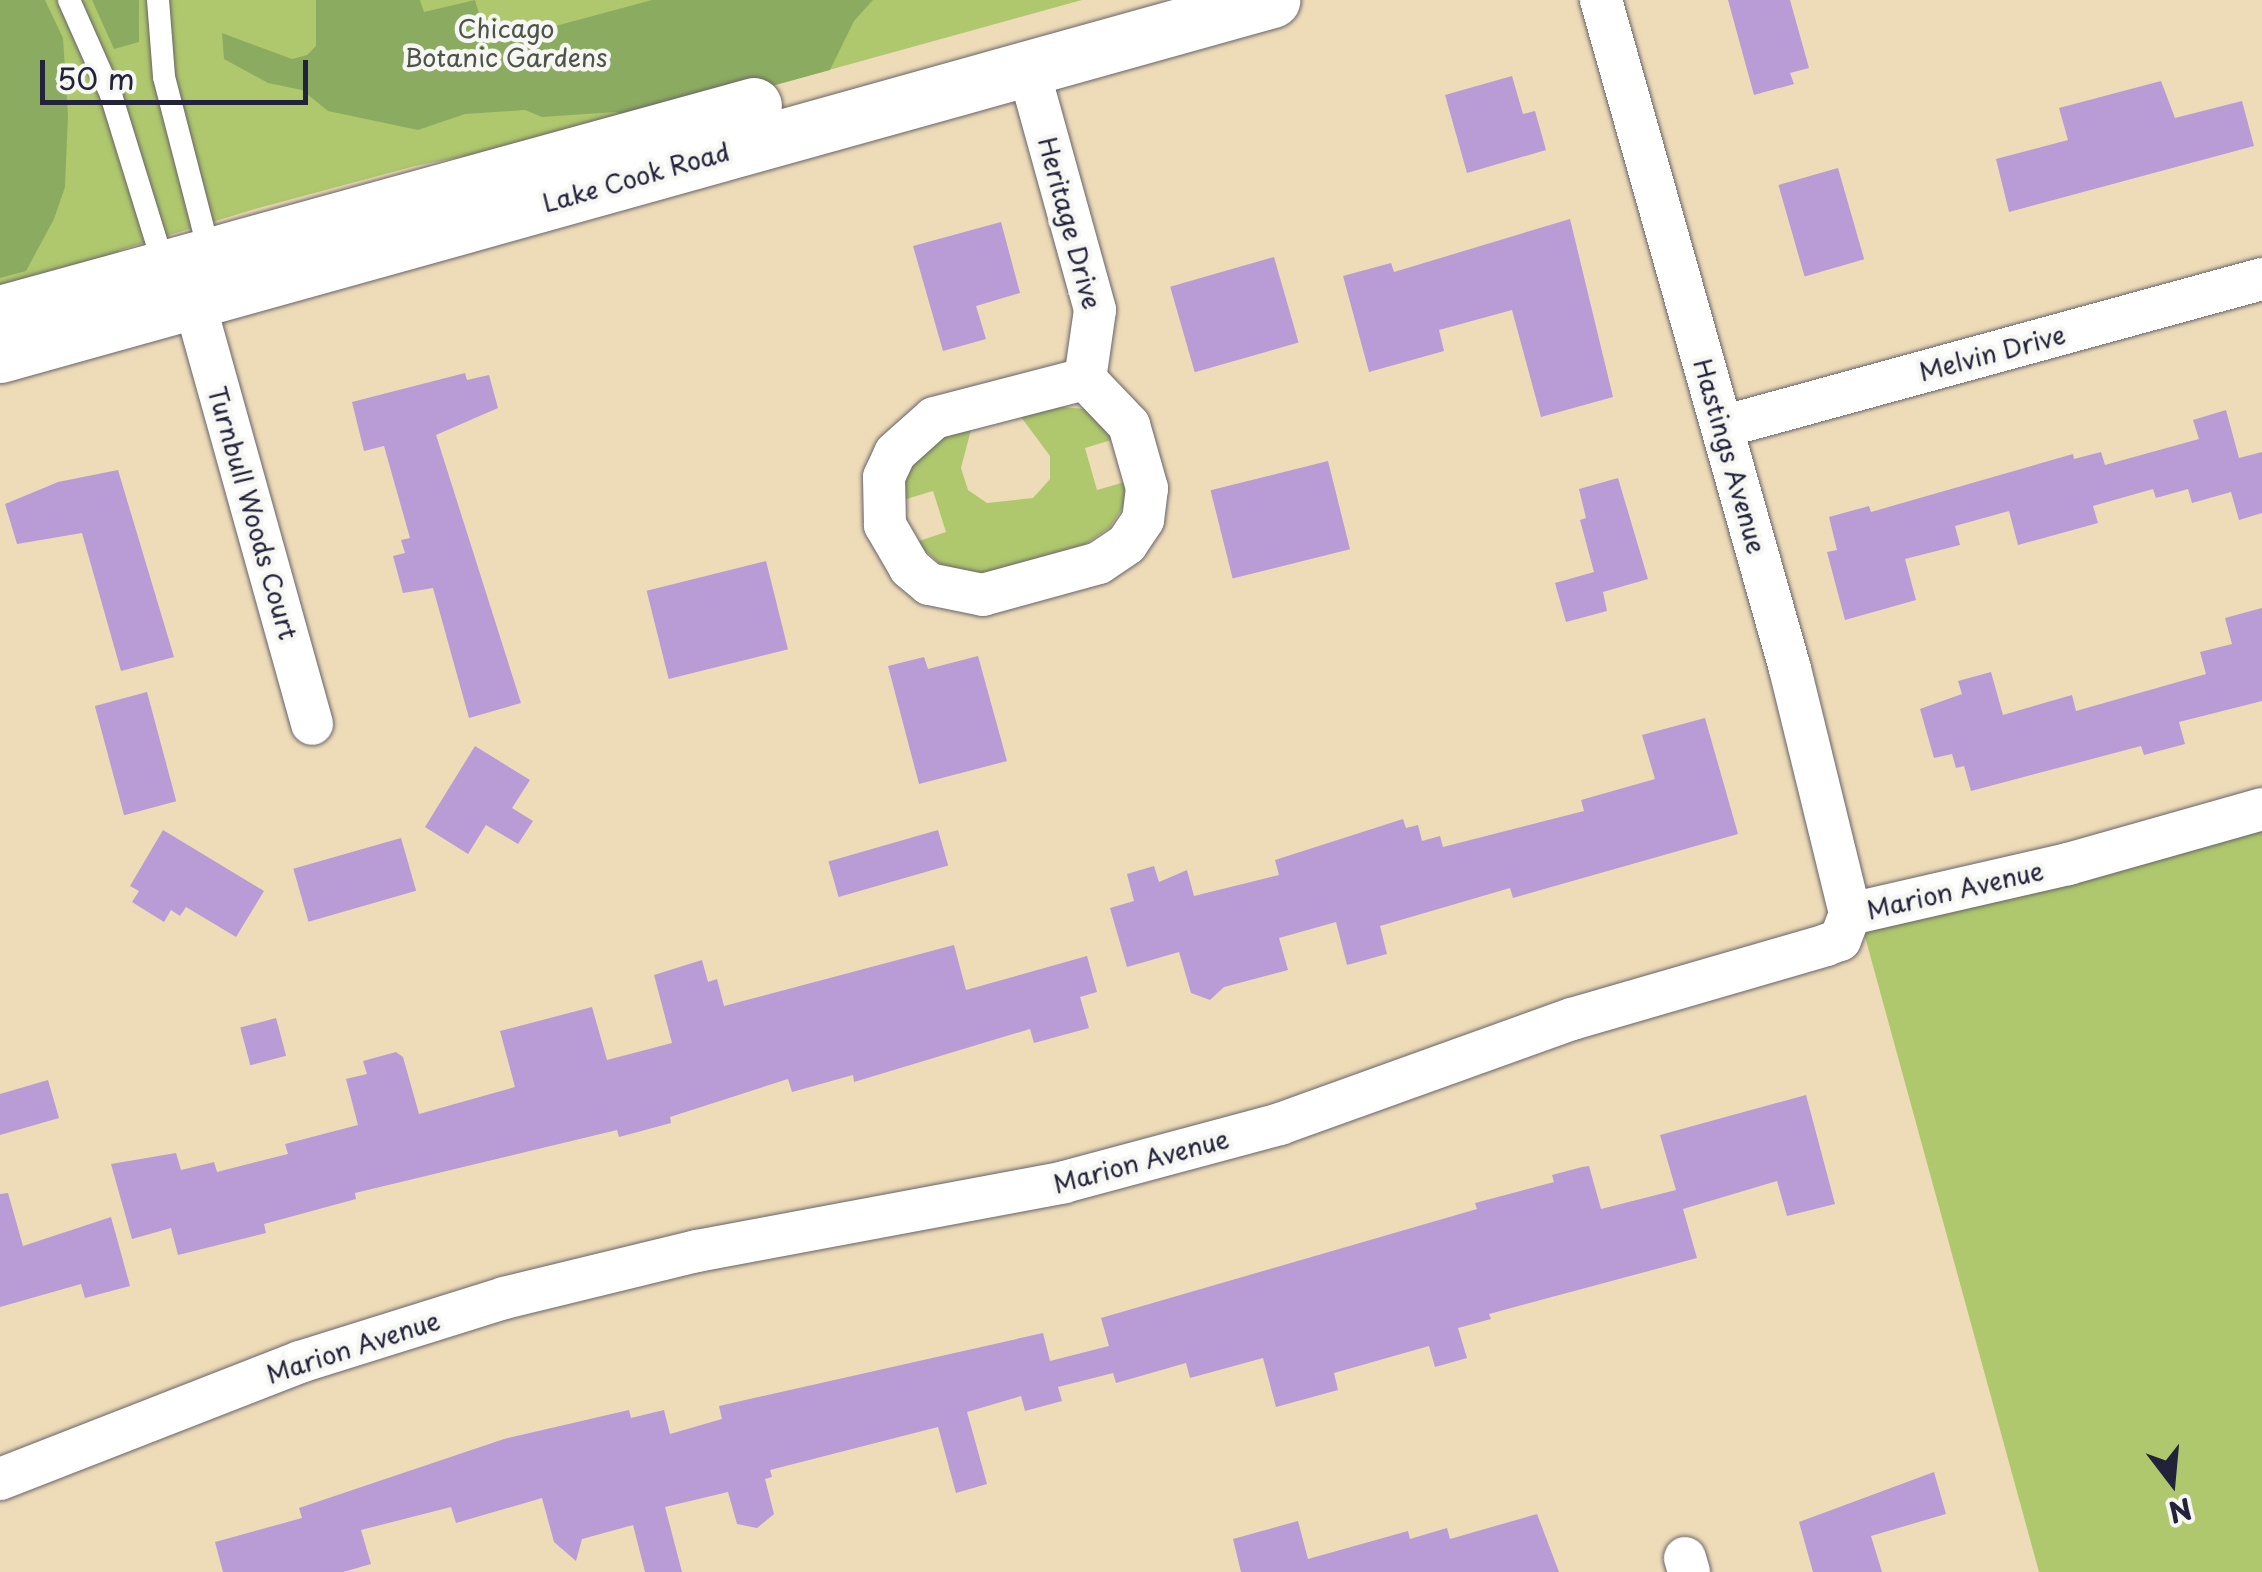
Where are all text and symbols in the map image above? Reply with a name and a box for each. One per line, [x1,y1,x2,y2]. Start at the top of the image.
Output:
park label: Chicago Botanic Gardens [406,14,606,73]
scale bar [45,40,312,102]
text: 50 m [57,55,135,100]
street label: Heritage Drive [1033,134,1107,312]
street label: Lake Cook Road [538,136,734,218]
street label: Melvin Drive [1915,319,2069,387]
street label: Hastings Avenue [1688,356,1772,556]
street label: Turnbull Woods Court [202,383,304,643]
street label: Marion Avenue [1864,855,2046,925]
street label: Marion Avenue [1050,1123,1232,1199]
street label: Marion Avenue [263,1305,443,1389]
north arrow [2122,1432,2222,1532]
text: N [2164,1488,2197,1535]

